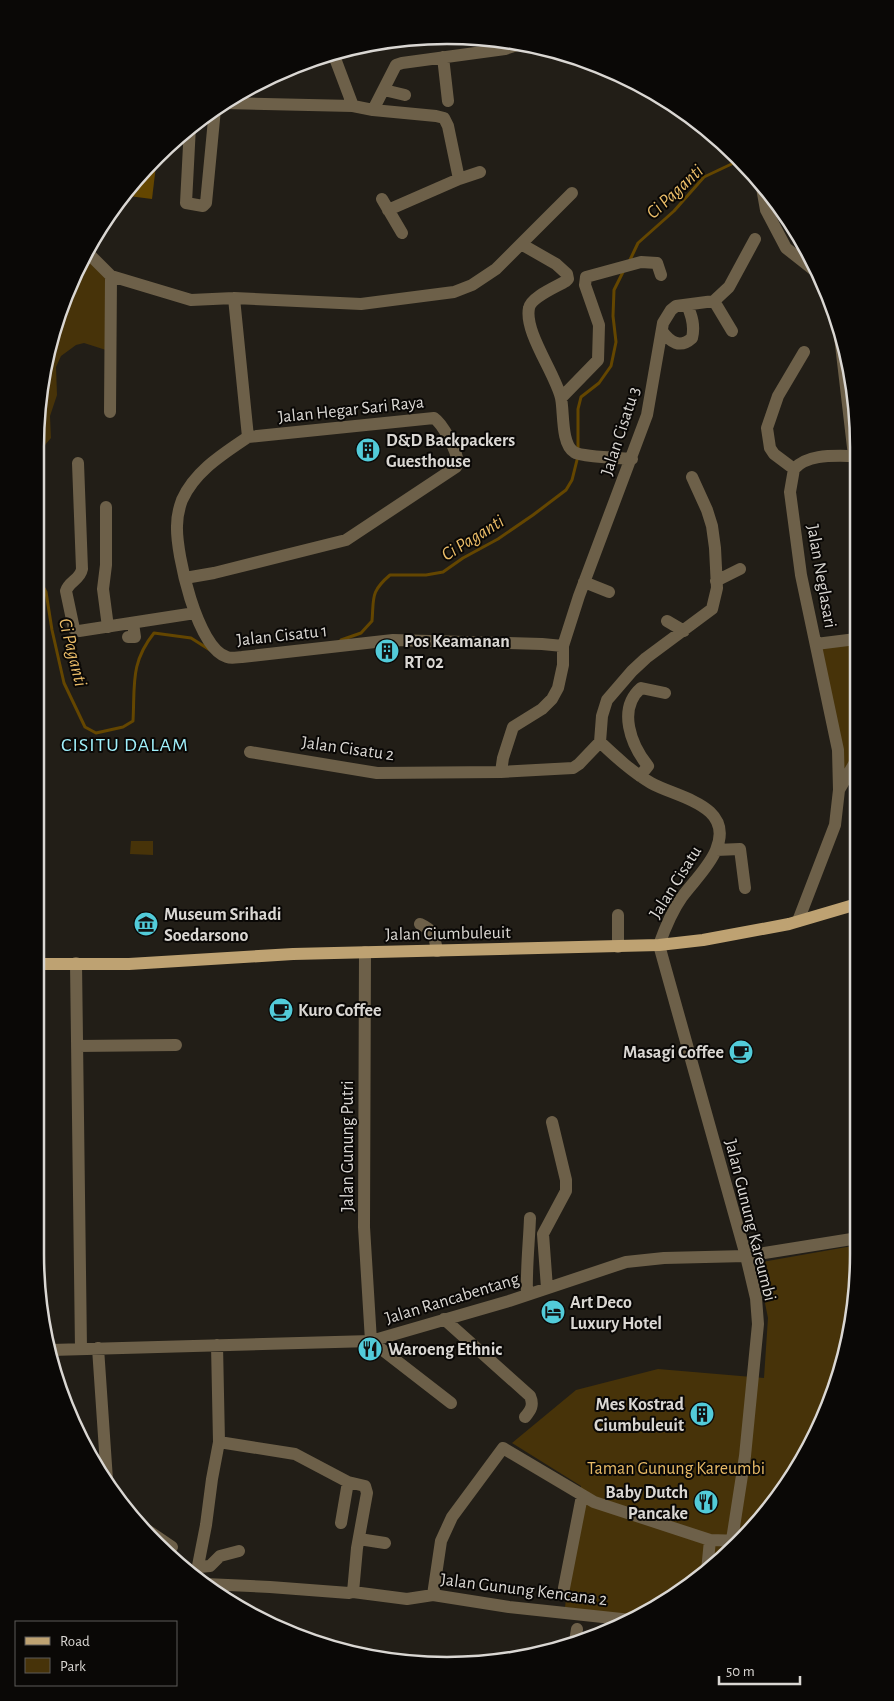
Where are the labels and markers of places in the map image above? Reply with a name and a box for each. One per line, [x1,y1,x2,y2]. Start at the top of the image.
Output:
place label: D&D Backpackers Guesthouse [386,432,515,471]
building icon: D&D Backpackers Guesthouse [355,437,381,463]
place label: Pos Keamanan RT 02 [404,633,510,672]
building icon: Pos Keamanan RT 02 [374,638,400,664]
place label: Museum Srihadi Soedarsono [164,906,282,945]
museum icon: Museum Srihadi Soedarsono [133,911,159,937]
cafe icon: Kuro Coffee [268,997,294,1023]
place label: Kuro Coffee [298,1002,381,1020]
cafe icon: Masagi Coffee [728,1039,754,1065]
place label: Masagi Coffee [623,1044,724,1062]
place label: Art Deco Luxury Hotel [570,1294,662,1333]
hotel icon: Art Deco Luxury Hotel [540,1299,566,1325]
restaurant icon: Waroeng Ethnic [357,1336,383,1362]
place label: Waroeng Ethnic [388,1341,502,1359]
place label: Mes Kostrad Ciumbuleuit [594,1396,685,1435]
building icon: Mes Kostrad Ciumbuleuit [689,1401,715,1427]
place label: Baby Dutch Pancake [605,1484,688,1523]
restaurant icon: Baby Dutch Pancake [693,1489,719,1515]

